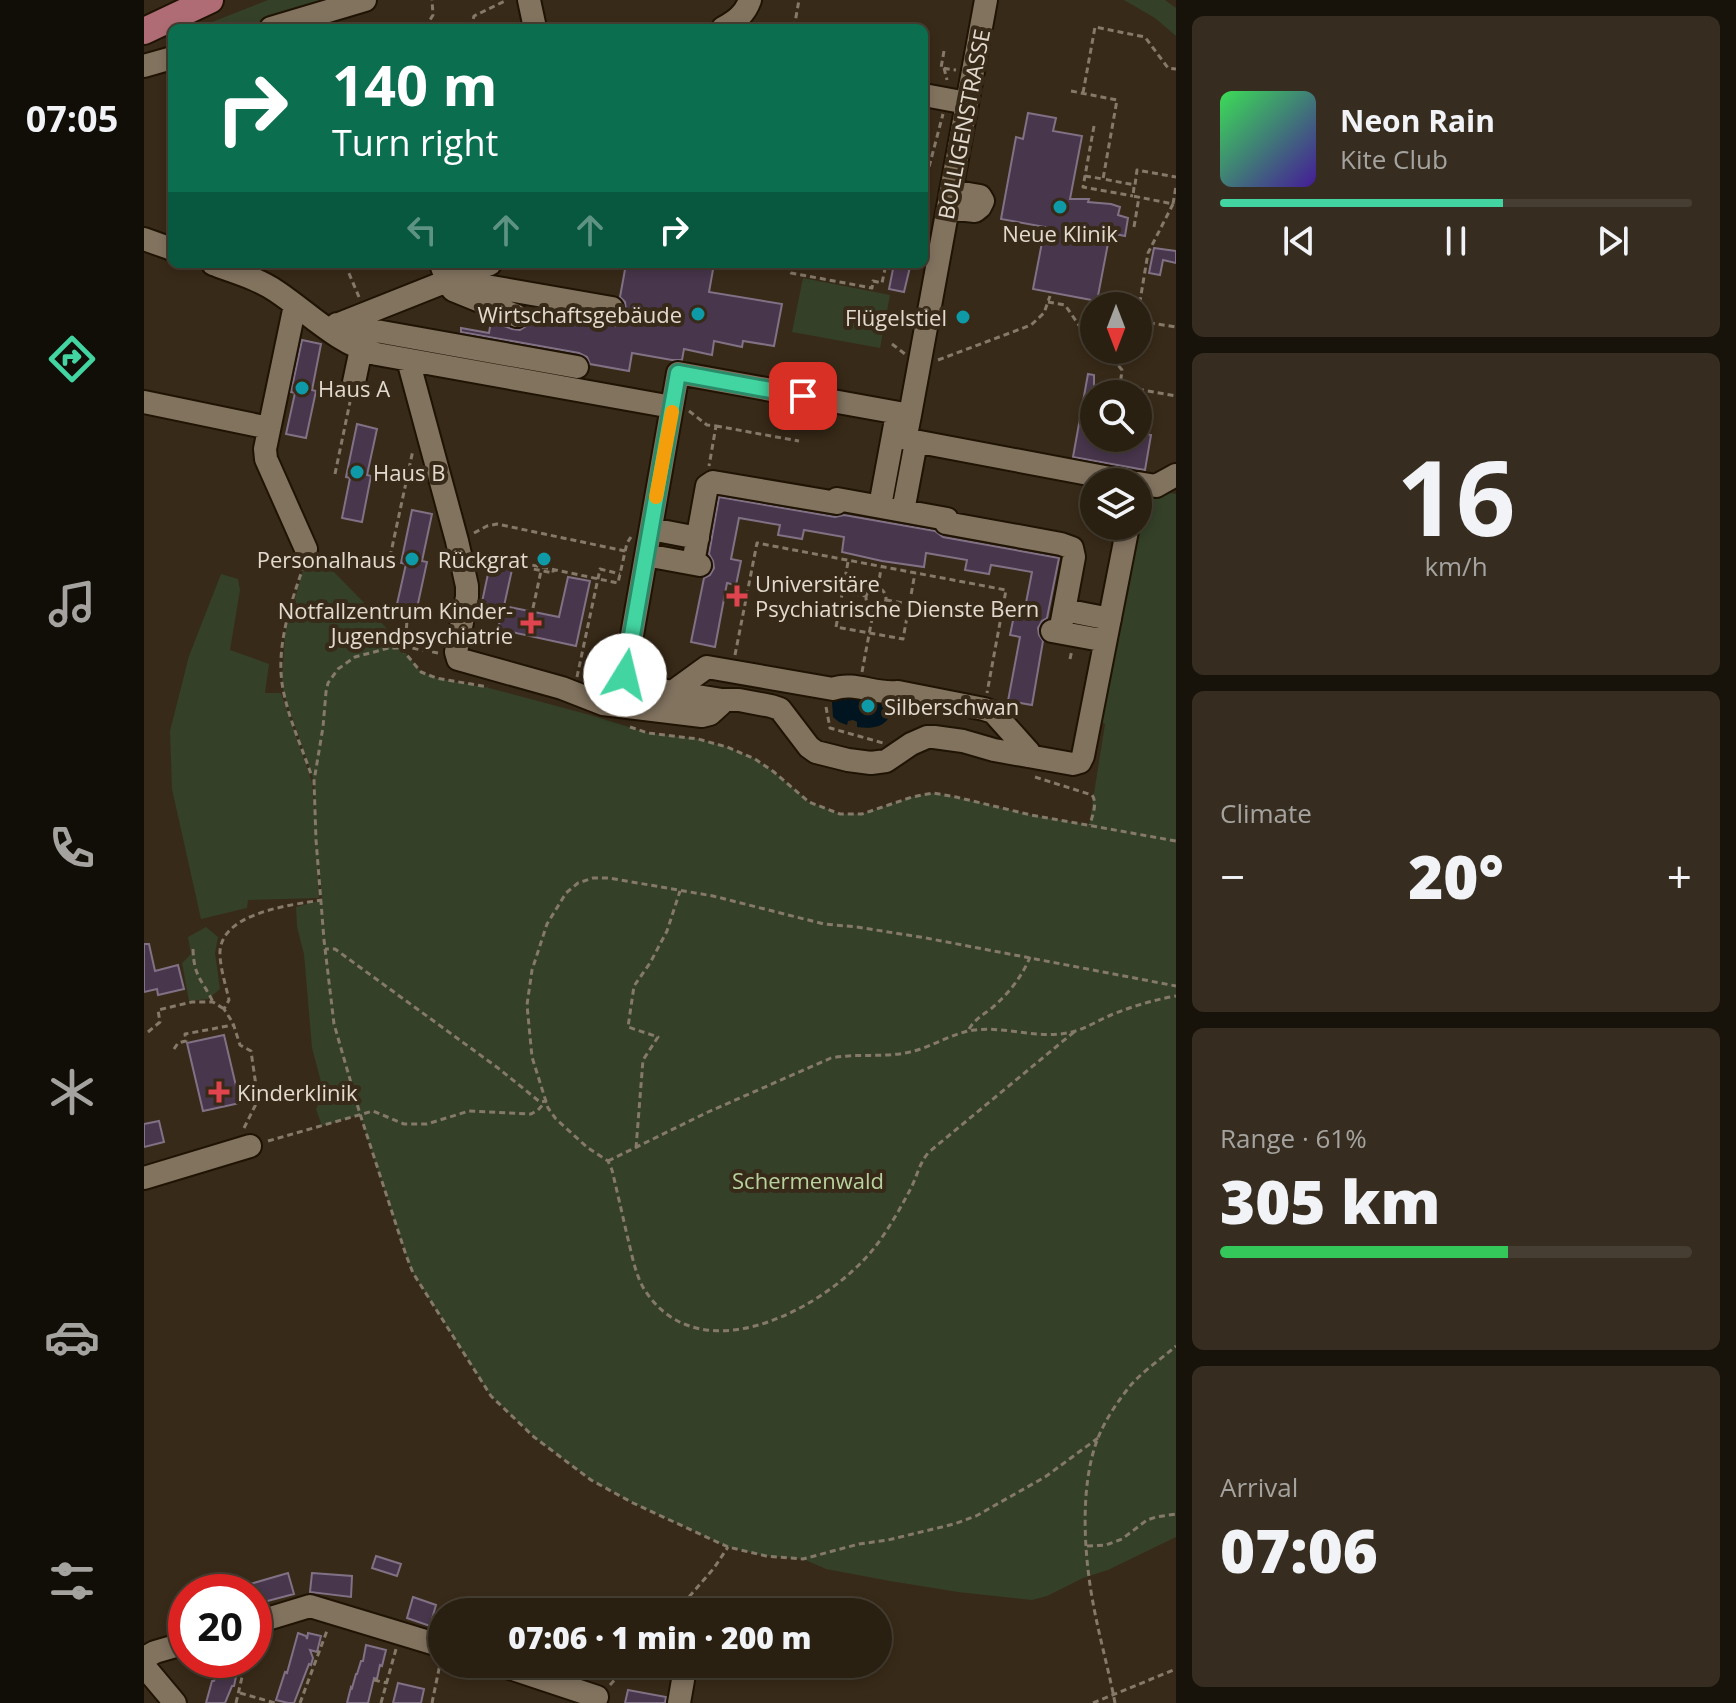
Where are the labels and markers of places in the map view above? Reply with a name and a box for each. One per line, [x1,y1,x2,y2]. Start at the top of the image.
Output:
marker: Neue Klinik [1051,198,1069,216]
place label: Neue Klinik [1002,218,1118,248]
place label: Wirtschaftsgebäude [478,299,682,329]
place label: Flügelstiel [845,302,947,332]
marker: Wirtschaftsgebäude [689,305,707,323]
marker: Flügelstiel [954,308,972,326]
pin [769,362,837,430]
place label: Haus A [318,373,390,403]
marker: Haus A [293,379,311,397]
place label: Haus B [373,457,445,487]
marker: Haus B [348,463,366,481]
place label: Personalhaus [257,544,396,574]
place label: Rückgrat [438,544,528,574]
marker: Personalhaus [403,550,421,568]
marker: Rückgrat [535,550,553,568]
place label: Universitäre Psychiatrische Dienste Bern [755,568,1039,623]
marker: Universitäre Psychiatrische Dienste Bern [726,585,748,607]
place label: Notfallzentrum Kinder- Jugendpsychiatrie [278,595,513,650]
marker: Notfallzentrum Kinder- Jugendpsychiatrie [520,612,542,634]
place label: Silberschwan [884,691,1019,721]
marker: Silberschwan [859,697,877,715]
place label: Kinderklinik [237,1077,358,1107]
marker: Kinderklinik [208,1081,230,1103]

